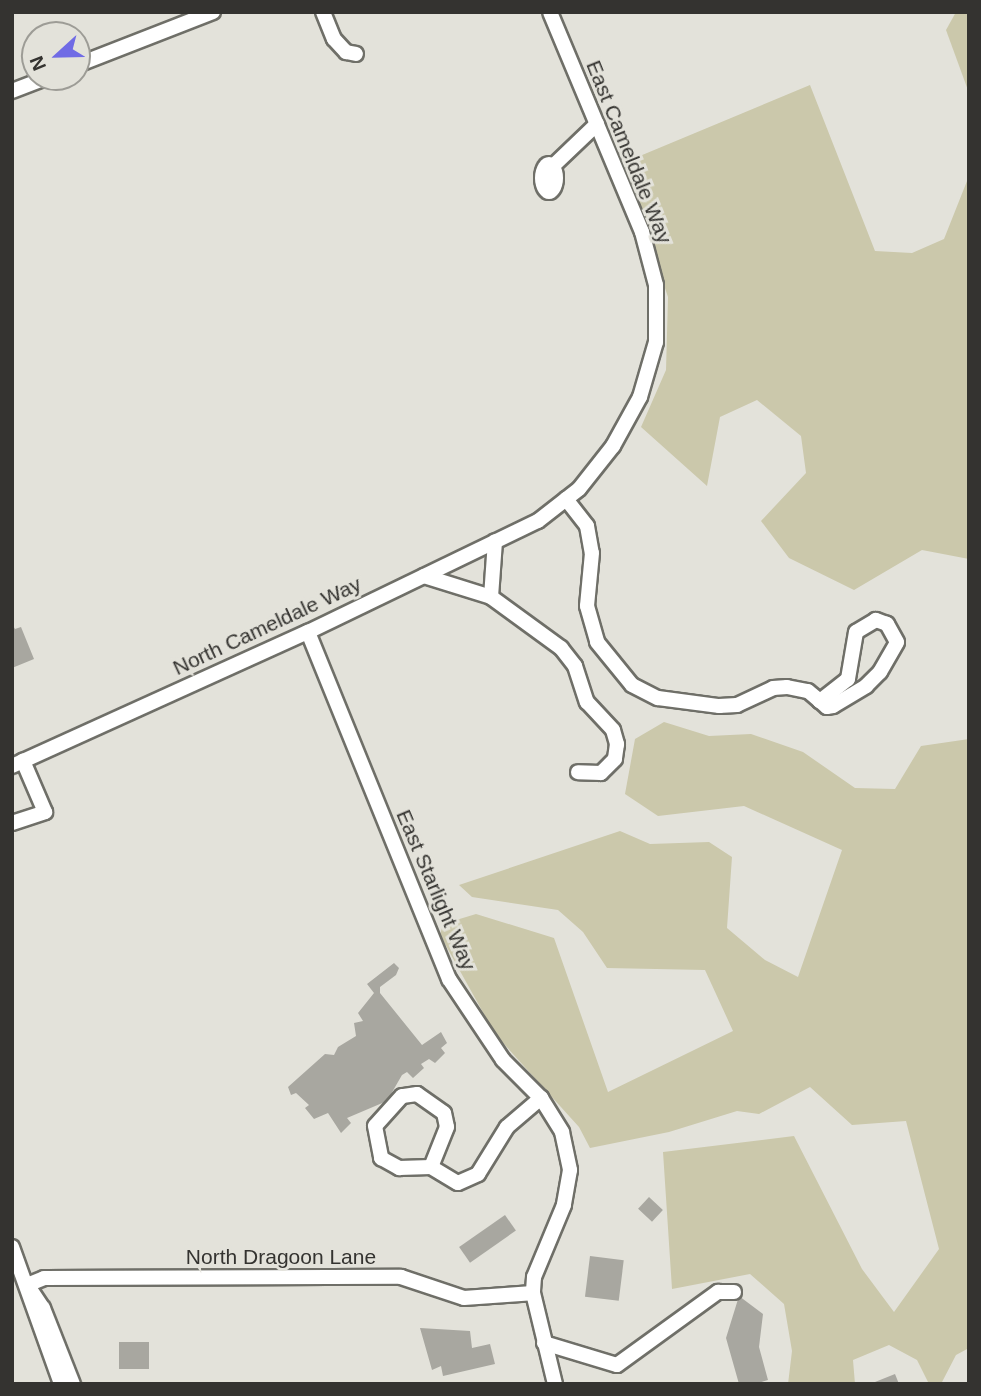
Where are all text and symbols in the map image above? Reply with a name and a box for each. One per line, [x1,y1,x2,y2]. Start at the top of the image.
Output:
north arrow [21,21,91,91]
text: N [26,53,50,74]
street label: East Cameldale Way [581,57,677,247]
street label: North Cameldale Way [169,571,365,681]
street label: East Starlight Way [391,806,481,974]
street label: North Dragoon Lane [186,1244,376,1270]

